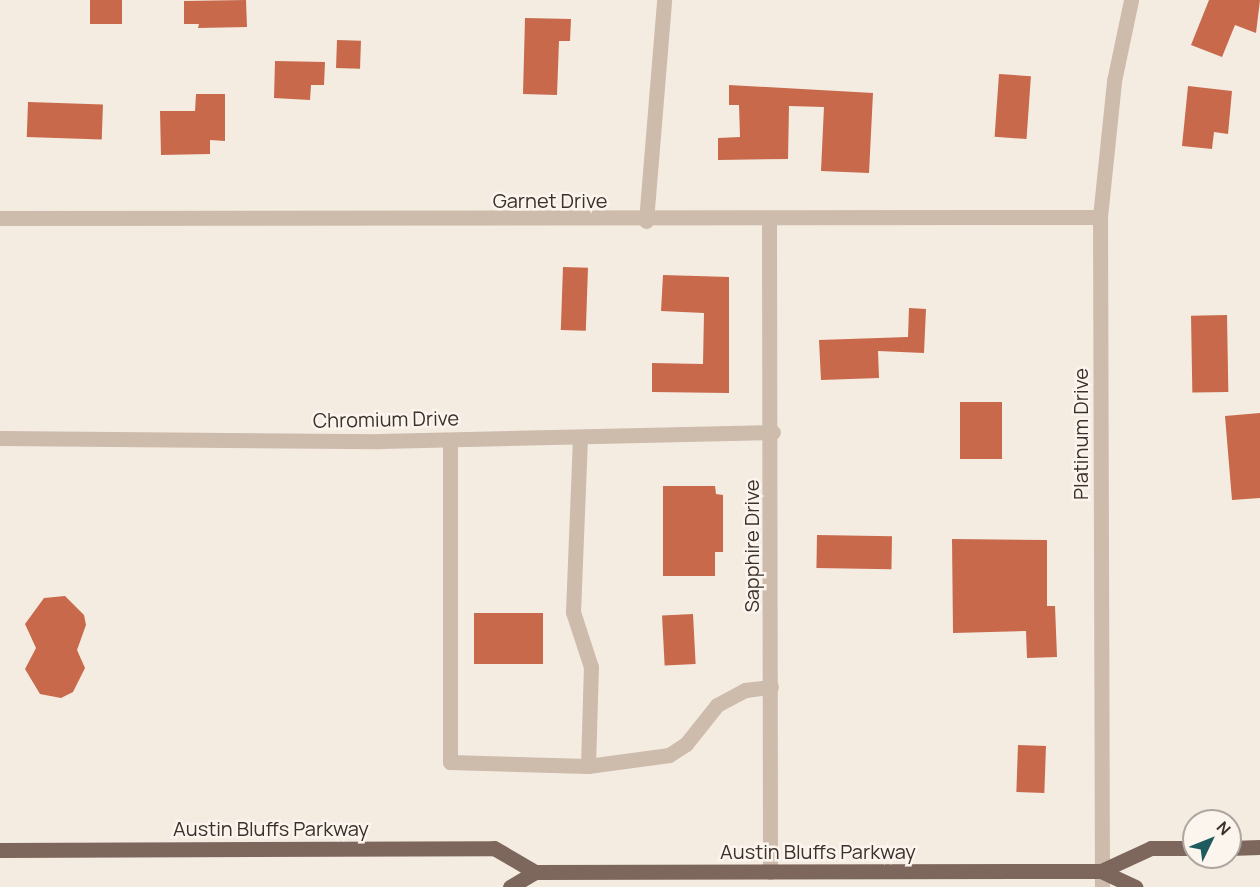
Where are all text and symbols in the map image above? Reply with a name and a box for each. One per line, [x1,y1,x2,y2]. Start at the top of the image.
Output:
street label: Garnet Drive [493,188,607,212]
street label: Platinum Drive [1068,368,1092,500]
street label: Chromium Drive [313,406,459,432]
street label: Sapphire Drive [739,479,763,613]
north arrow [1182,809,1242,869]
street label: Austin Bluffs Parkway [173,816,369,840]
text: N [1212,816,1236,840]
street label: Austin Bluffs Parkway [720,839,916,863]

